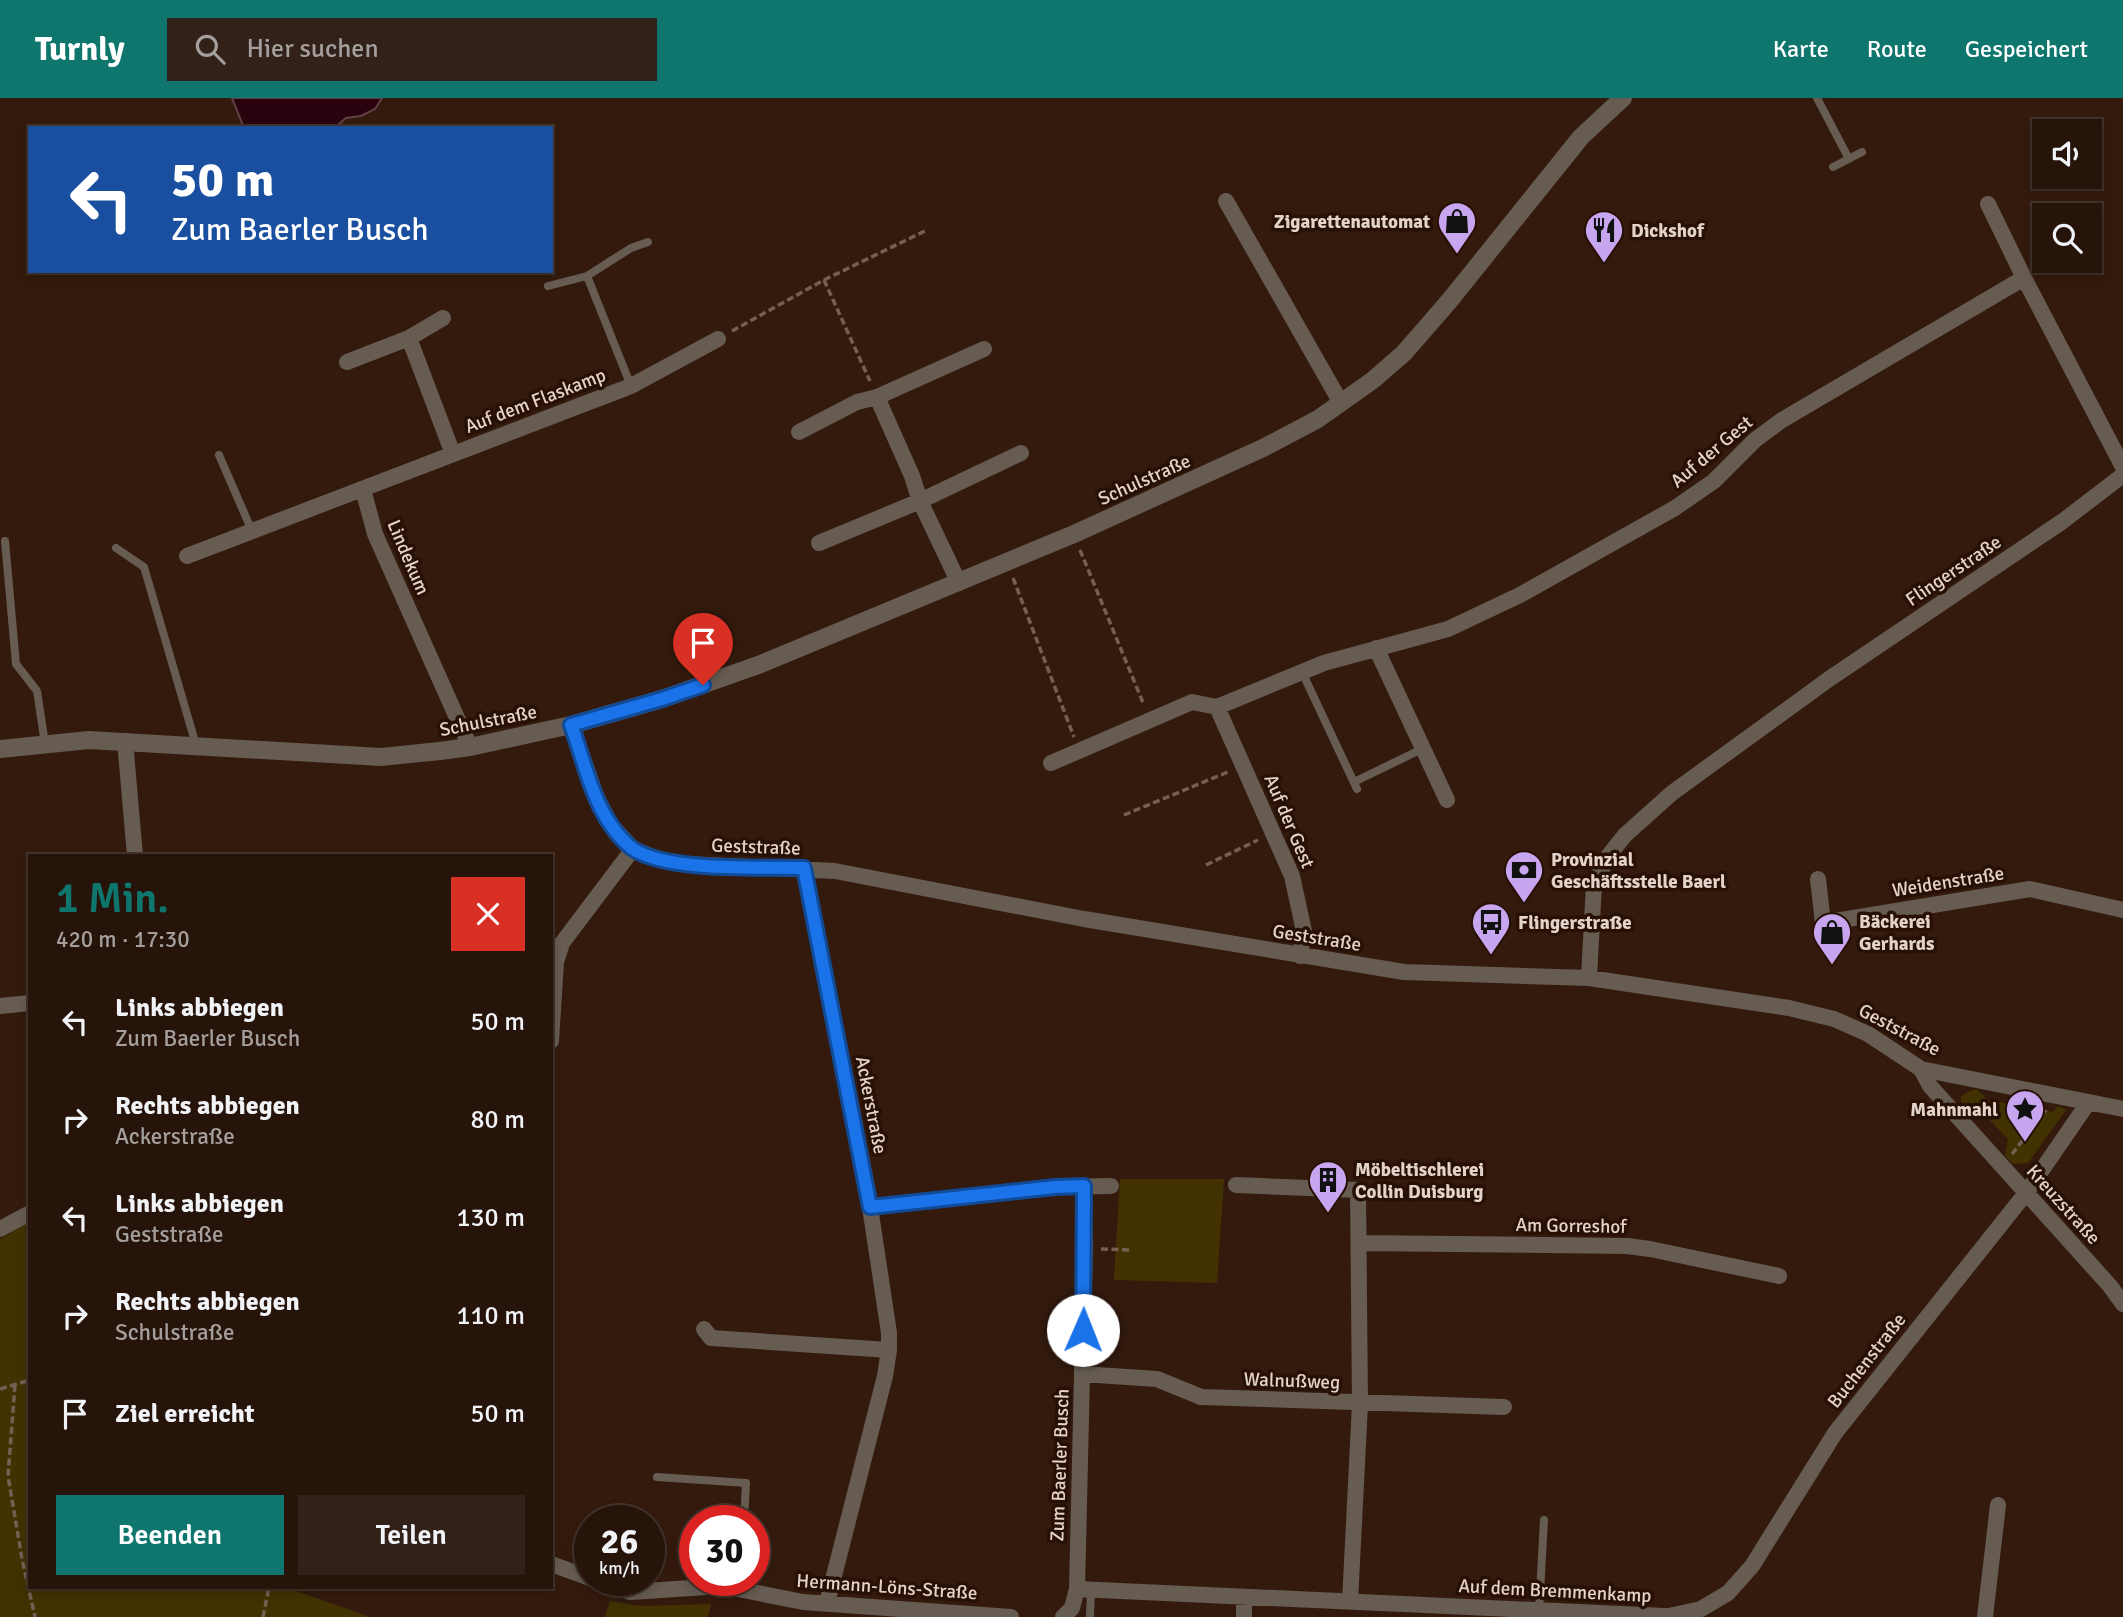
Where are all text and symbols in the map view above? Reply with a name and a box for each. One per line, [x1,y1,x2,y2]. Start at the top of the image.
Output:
search box [167,18,657,81]
text: Turnly [35,29,125,70]
icon: search [191,30,229,68]
text: Hier suchen [247,33,379,65]
text: Karte [1773,34,1829,64]
text: Route [1867,34,1927,64]
text: Gespeichert [1965,34,2088,64]
map controls [2032,119,2102,273]
button: sound [2032,119,2102,189]
text: 50 m [171,150,274,210]
icon: left [56,154,147,245]
shop icon: Zigarettenautomat [1436,200,1478,255]
button: search [2032,203,2102,273]
restaurant icon: Dickshof [1583,209,1625,264]
text: Zum Baerler Busch [171,210,429,249]
place label: Zigarettenautomat [1274,210,1430,234]
place label: Dickshof [1631,219,1705,243]
street label: Auf dem Flaskamp [461,363,609,439]
street label: Auf der Gest [1666,410,1758,493]
street label: Schulstraße [1094,449,1194,511]
street label: Lindekum [382,516,435,599]
street label: Flingerstraße [1901,530,2006,612]
pin [673,613,733,685]
icon: arrive [684,624,722,662]
street label: Schulstraße [437,700,539,742]
street label: Auf der Gest [1259,771,1320,872]
street label: Geststraße [711,833,801,861]
place label: Provinzial Geschäftsstelle Baerl [1551,848,1726,894]
bank icon: Provinzial Geschäftsstelle Baerl [1503,849,1545,904]
street label: Weidenstraße [1891,861,2006,903]
text: 1 Min. [56,873,169,924]
button: close [451,877,525,951]
bus stop icon: Flingerstraße [1470,901,1512,956]
place label: Bäckerei Gerhards [1859,910,1934,956]
place label: Flingerstraße [1518,911,1632,935]
shop icon: Bäckerei Gerhards [1811,911,1853,966]
street label: Geststraße [1271,919,1363,957]
text: 420 m · 17:30 [56,925,190,954]
text: Links abbiegen [115,992,284,1024]
street label: Geststraße [1854,998,1945,1062]
icon: left [56,1003,94,1041]
text: 50 m [470,1006,525,1038]
text: Zum Baerler Busch [115,1024,300,1053]
street label: Ackerstraße [850,1054,892,1156]
place icon: Mahnmahl [2004,1088,2046,1143]
text: Rechts abbiegen [115,1090,300,1122]
place label: Mahnmahl [1910,1098,1998,1122]
icon: right [56,1101,94,1139]
text: 80 m [470,1104,525,1136]
text: Ackerstraße [115,1122,235,1151]
place label: Möbeltischlerei Collin Duisburg [1355,1158,1484,1204]
building icon: Möbeltischlerei Collin Duisburg [1307,1159,1349,1214]
street label: Kreuzstraße [2021,1160,2105,1250]
text: Links abbiegen [115,1188,284,1220]
icon: left [56,1199,94,1237]
text: 130 m [456,1202,525,1234]
street label: Am Gorreshof [1515,1213,1628,1239]
text: Geststraße [115,1220,223,1249]
text: Rechts abbiegen [115,1286,300,1318]
position arrow [1046,1293,1120,1367]
icon: right [56,1297,94,1335]
text: 110 m [456,1300,525,1332]
street label: Buchenstraße [1822,1308,1911,1413]
text: Schulstraße [115,1318,234,1347]
street label: Walnußweg [1243,1367,1341,1395]
street label: Zum Baerler Busch [1045,1388,1075,1542]
icon: arrive [56,1395,94,1433]
text: Ziel erreicht [115,1398,255,1430]
text: 50 m [470,1398,525,1430]
button: Beenden [56,1495,284,1575]
button: Teilen [298,1495,525,1575]
speed limit sign: 30 [679,1505,770,1596]
text: 26 [601,1520,638,1563]
text: km/h [599,1557,640,1579]
street label: Hermann-Löns-Straße [796,1569,978,1605]
street label: Auf dem Bremmenkamp [1458,1574,1652,1608]

